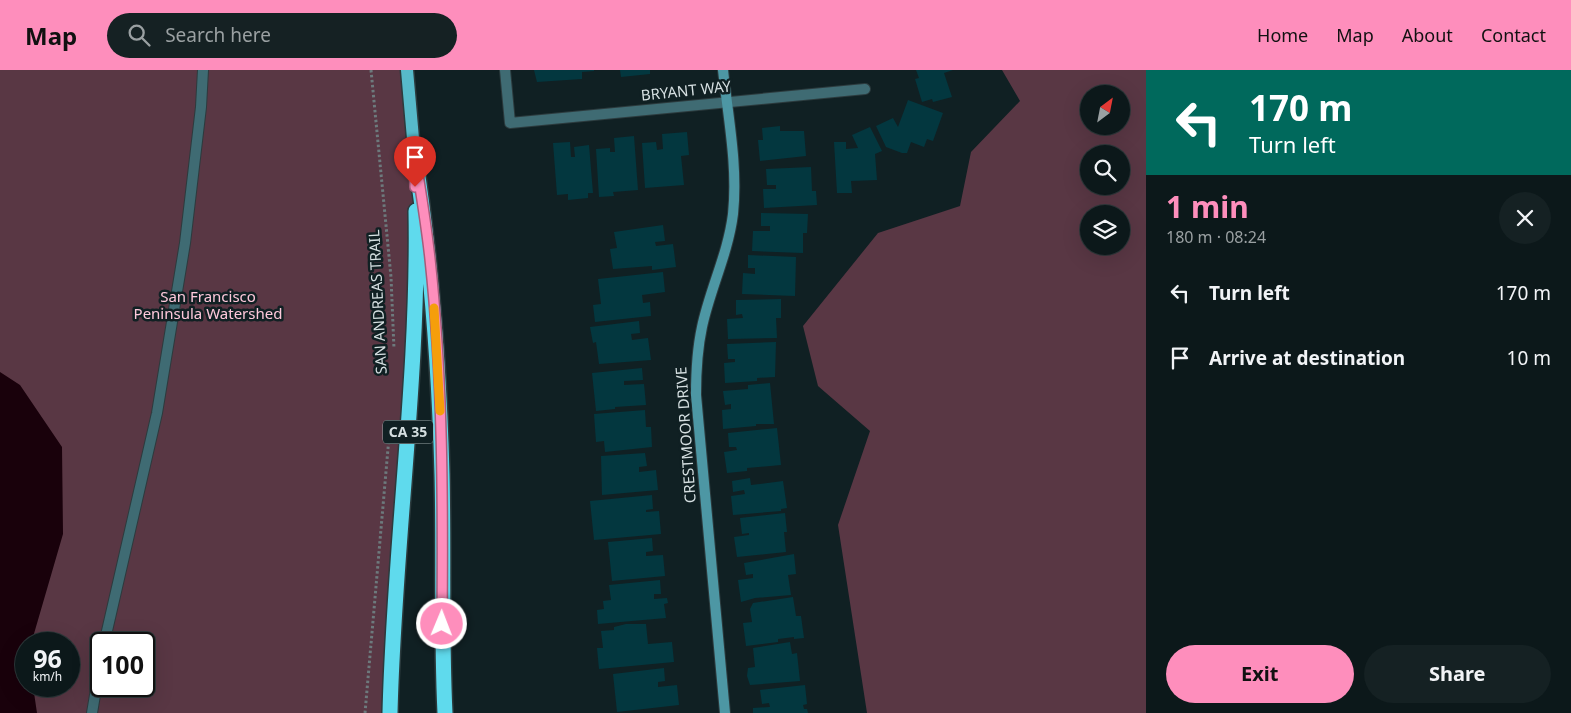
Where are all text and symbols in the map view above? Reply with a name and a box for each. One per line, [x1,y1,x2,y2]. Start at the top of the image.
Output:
search box [107,13,457,58]
text: Map [25,19,77,52]
icon: search [125,21,153,49]
text: Search here [165,22,271,48]
text: Home [1257,23,1308,47]
text: Map [1336,23,1374,47]
text: About [1402,23,1453,47]
text: Contact [1481,23,1546,47]
street label: BRYANT WAY [640,75,732,105]
text: 170 m [1249,84,1352,131]
north arrow [1080,85,1130,135]
map controls [1080,85,1130,255]
icon: left [1166,90,1231,155]
text: Turn left [1249,129,1336,159]
pin [394,136,436,187]
icon: arrive [401,143,429,171]
button: search [1080,145,1130,195]
text: 1 min [1166,186,1249,227]
button: close [1499,192,1551,244]
button: layers [1080,205,1130,255]
text: 180 m · 08:24 [1166,226,1266,248]
street label: SAN ANDREAS TRAIL [363,229,391,375]
icon: left [1166,279,1194,307]
text: Turn left [1209,280,1290,306]
text: 170 m [1496,280,1551,306]
park label: San Francisco Peninsula Watershed [134,286,282,323]
icon: arrive [1166,344,1194,372]
text: Arrive at destination [1209,345,1405,371]
text: 10 m [1507,345,1551,371]
street label: CRESTMOOR DRIVE [670,366,700,504]
road number: CA 35 [383,421,433,444]
position arrow [415,597,467,649]
speed limit sign: 100 [90,632,155,697]
text: 96 [33,641,62,675]
button: Exit [1166,645,1354,703]
button: Share [1364,645,1551,703]
text: km/h [33,668,62,685]

